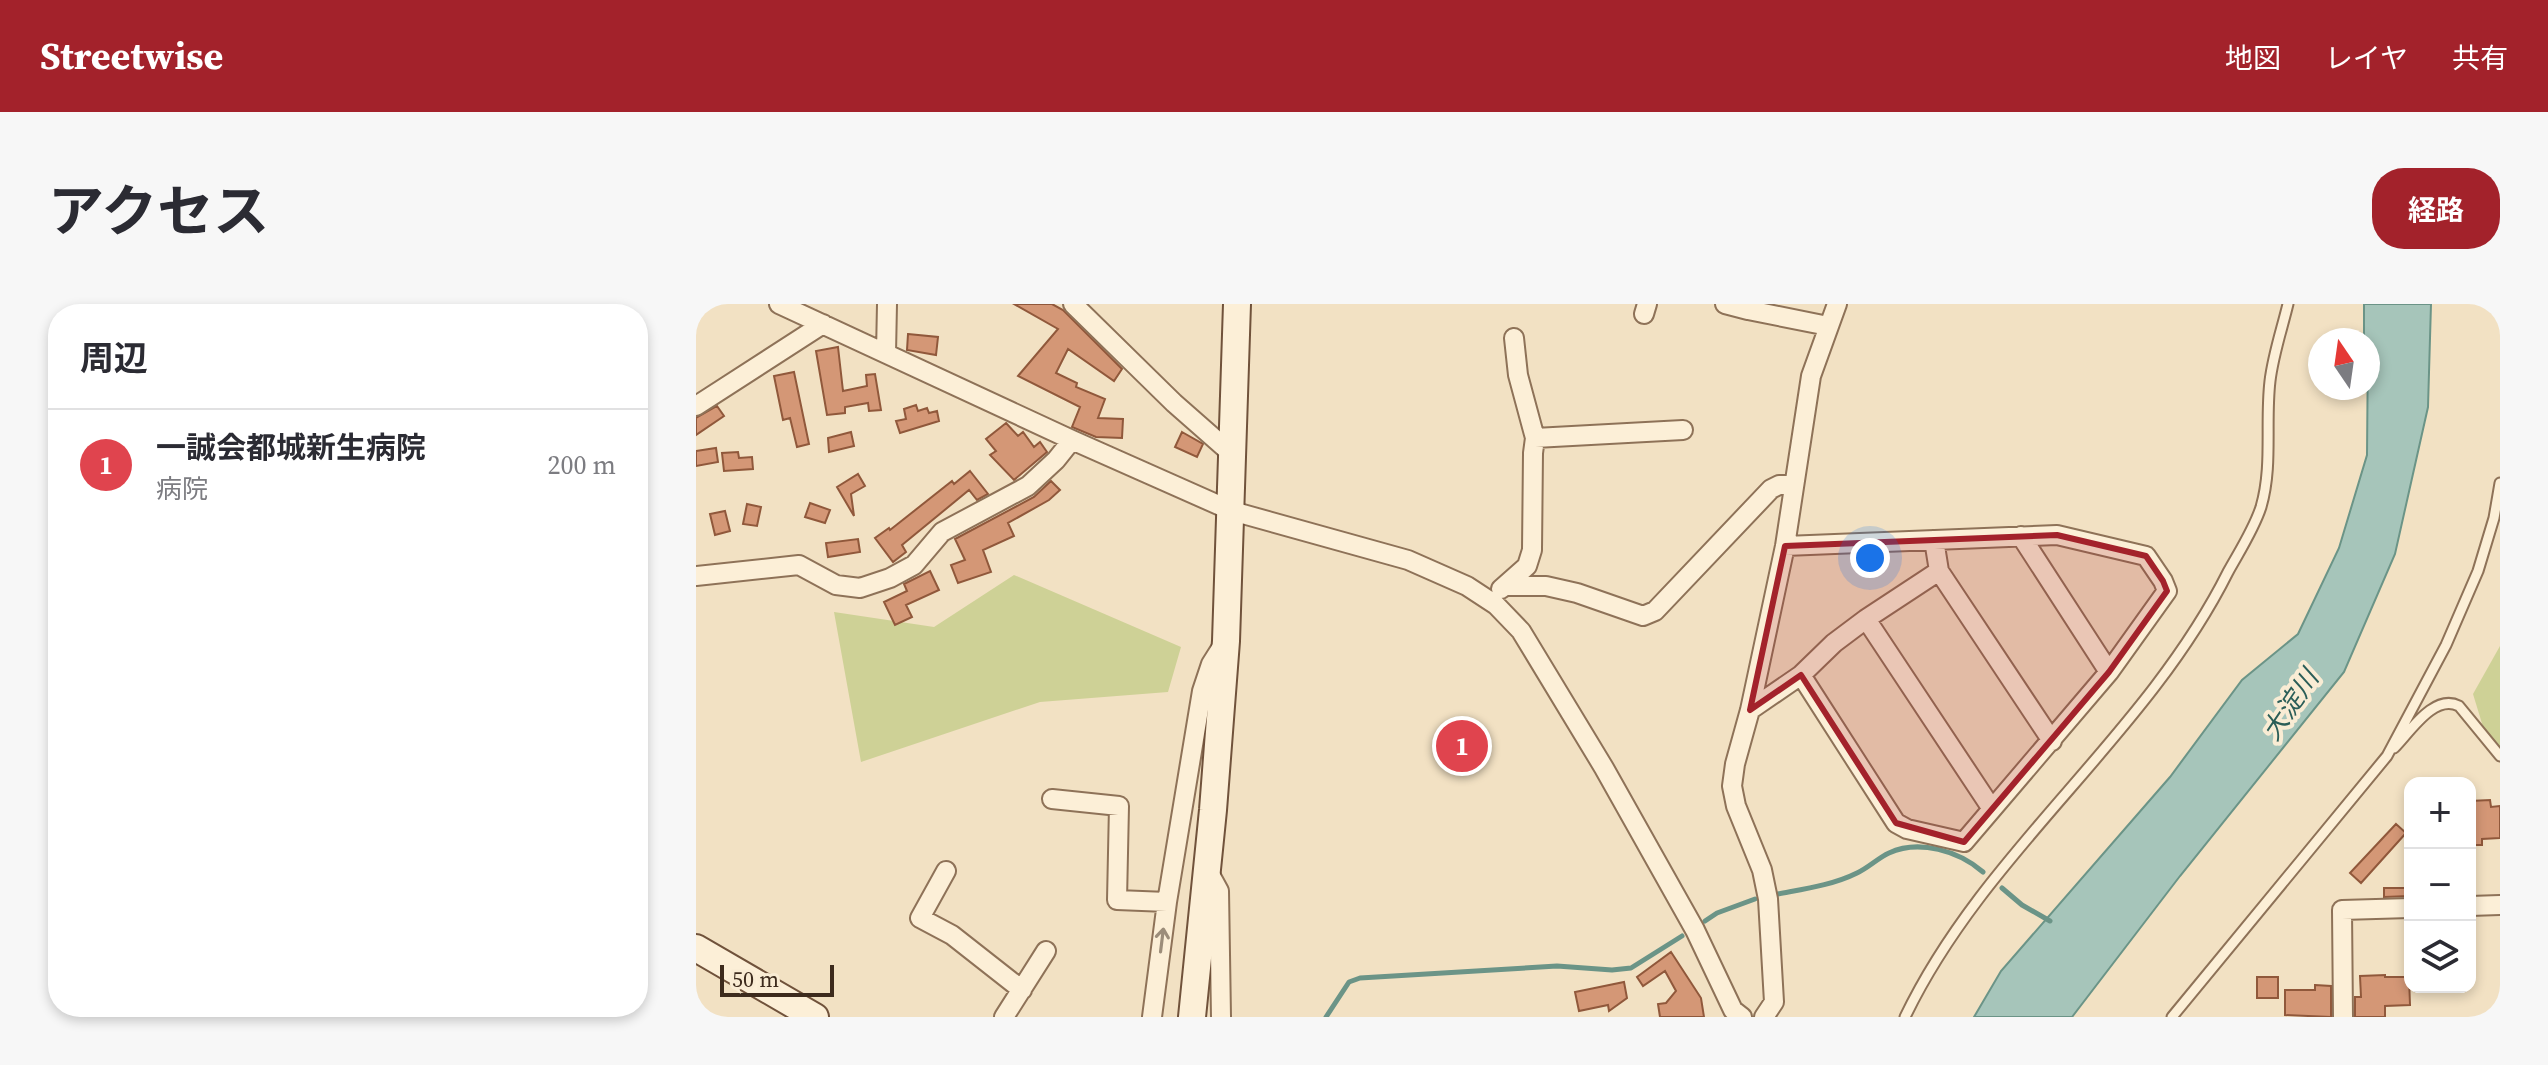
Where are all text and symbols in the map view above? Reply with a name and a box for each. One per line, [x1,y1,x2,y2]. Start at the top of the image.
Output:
text: Streetwise [40,30,223,82]
text: 地図 [2225,39,2281,77]
text: レイヤ [2325,39,2408,77]
text: 共有 [2452,39,2508,77]
button: 経路 [2372,168,2500,249]
text: アクセス [48,173,269,250]
north arrow [2308,328,2380,400]
text: 周辺 [80,335,148,381]
text: 一誠会都城新生病院 [156,427,426,468]
text: 1 [99,447,113,483]
text: 200 m [548,447,616,483]
text: 病院 [156,471,208,507]
your location [1850,538,1890,578]
water label: 大淀川 [2253,660,2328,747]
pin: 1 [1436,716,1488,776]
map controls [2404,777,2476,993]
button: + [2404,777,2476,849]
button: − [2404,849,2476,921]
button: layers [2404,921,2476,993]
one-way arrow [1155,928,1170,953]
scale bar [720,961,834,997]
text: 50 m [732,964,779,994]

